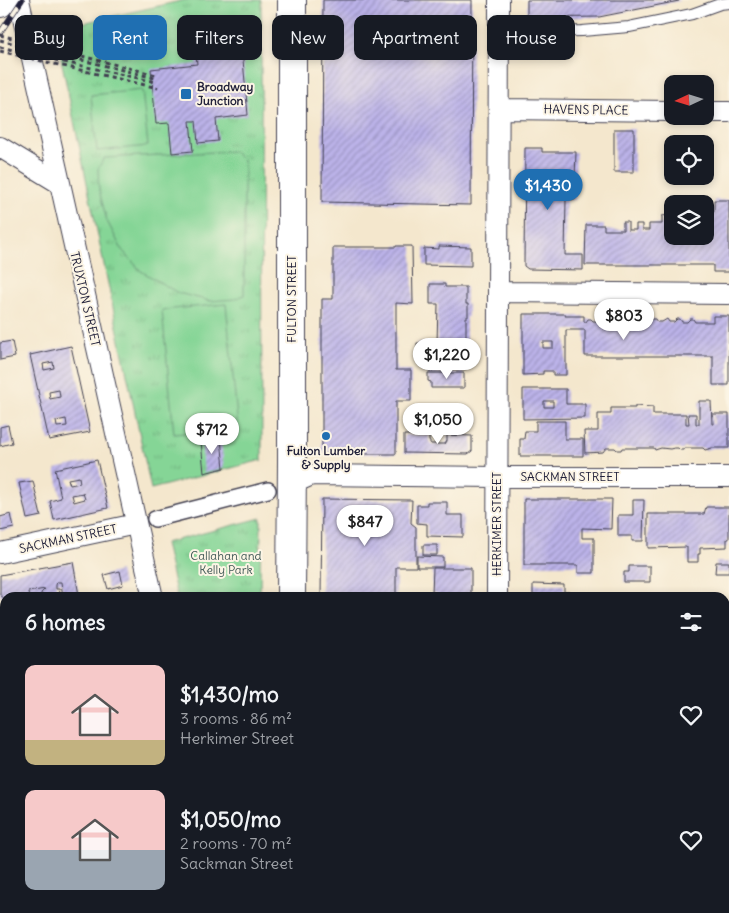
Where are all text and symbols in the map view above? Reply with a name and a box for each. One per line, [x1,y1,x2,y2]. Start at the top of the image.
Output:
chip: Buy [15,15,83,60]
chip: Rent [93,15,167,60]
chip: Filters [177,15,262,60]
chip: New [272,15,344,60]
chip: Apartment [354,15,477,60]
chip: House [487,15,575,60]
north arrow [664,75,714,125]
map controls [664,75,714,245]
place label: Broadway Junction [197,79,253,108]
marker: Broadway Junction [179,87,193,101]
street label: HAVENS PLACE [544,101,628,118]
button: locate [664,135,714,185]
pin: $1,430 [507,168,589,211]
text: $1,430 [525,175,571,195]
button: layers [664,195,714,245]
street label: TRUXTON STREET [67,250,104,348]
street label: FULTON STREET [284,255,299,343]
pin: $803 [594,298,654,341]
text: $803 [605,305,643,325]
pin: $1,220 [406,338,488,380]
text: $1,220 [424,344,470,364]
pin: $1,050 [397,402,479,445]
text: $1,050 [414,409,462,429]
pin: $712 [182,412,242,455]
text: $712 [196,419,228,439]
marker: Fulton Lumber & Supply [320,430,332,442]
place label: Fulton Lumber & Supply [287,443,365,473]
street label: SACKMAN STREET [520,469,620,484]
street label: HERKIMER STREET [489,472,504,576]
pin: $847 [335,504,395,547]
text: $847 [347,511,383,531]
street label: SACKMAN STREET [18,521,118,556]
park label: Callahan and Kelly Park [190,548,262,577]
icon: filters [677,608,705,636]
text: 6 homes [25,609,105,636]
text: $1,430/mo [180,681,279,708]
icon: home [65,685,125,745]
icon: heart [677,701,705,729]
text: 3 rooms · 86 m² [180,708,292,728]
text: Herkimer Street [180,728,294,748]
text: $1,050/mo [180,806,281,833]
icon: home [65,810,125,870]
icon: heart [677,826,705,854]
text: 2 rooms · 70 m² [180,833,292,853]
text: Sackman Street [180,853,293,873]

